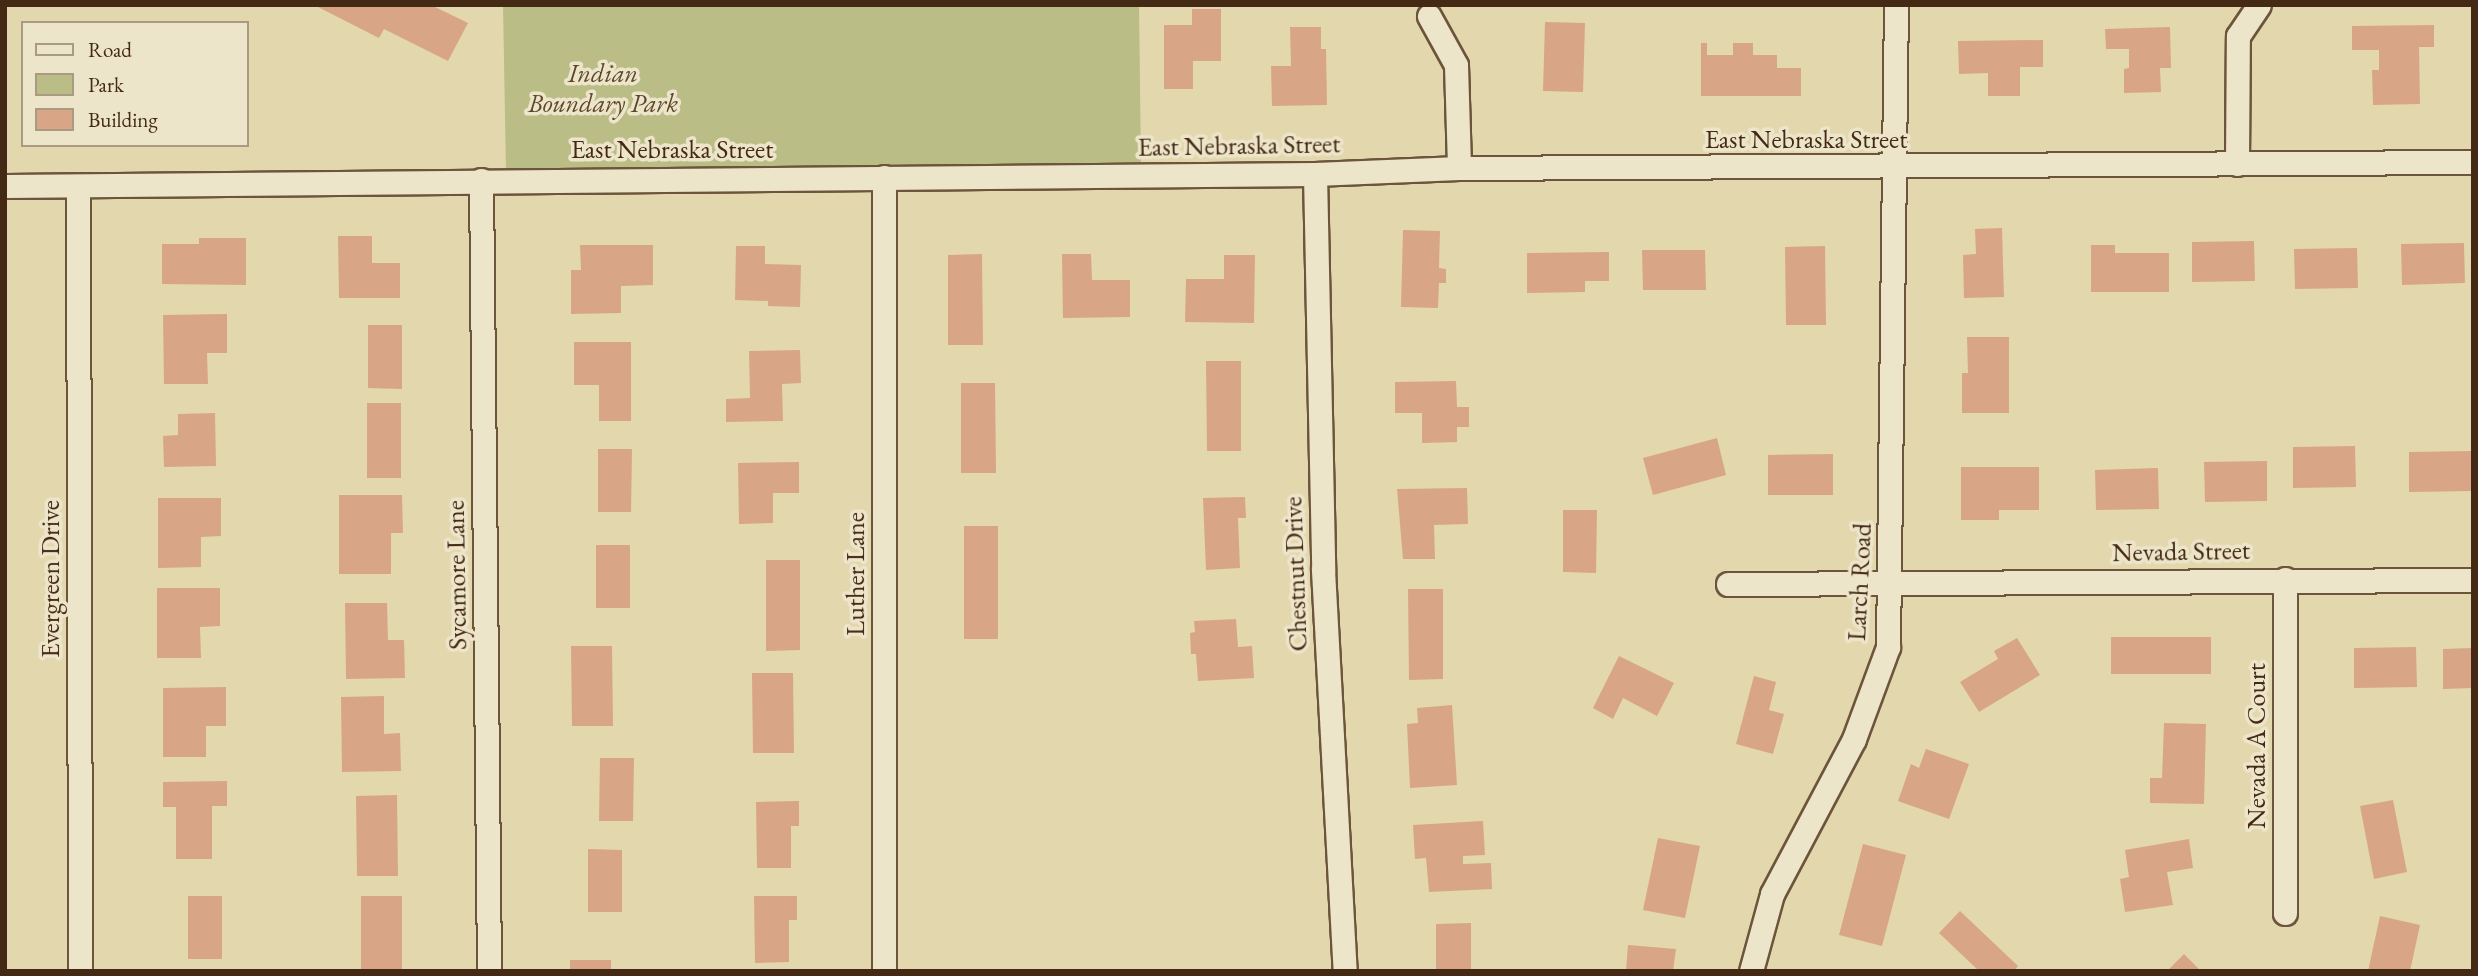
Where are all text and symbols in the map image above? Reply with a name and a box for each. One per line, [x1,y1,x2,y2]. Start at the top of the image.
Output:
legend [21,21,248,147]
text: Road [88,36,132,63]
park label: Indian Boundary Park [528,58,678,119]
text: Park [88,71,124,98]
text: Building [88,106,158,133]
street label: East Nebraska Street [1705,124,1907,156]
street label: East Nebraska Street [1137,129,1341,163]
street label: East Nebraska Street [571,134,773,166]
street label: Chestnut Drive [1278,496,1314,652]
street label: Evergreen Drive [35,500,67,658]
street label: Sycamore Lane [440,500,474,650]
street label: Luther Lane [840,512,872,636]
street label: Larch Road [1841,522,1879,642]
street label: Nevada Street [2112,535,2250,569]
street label: Nevada A Court [2241,663,2273,829]

